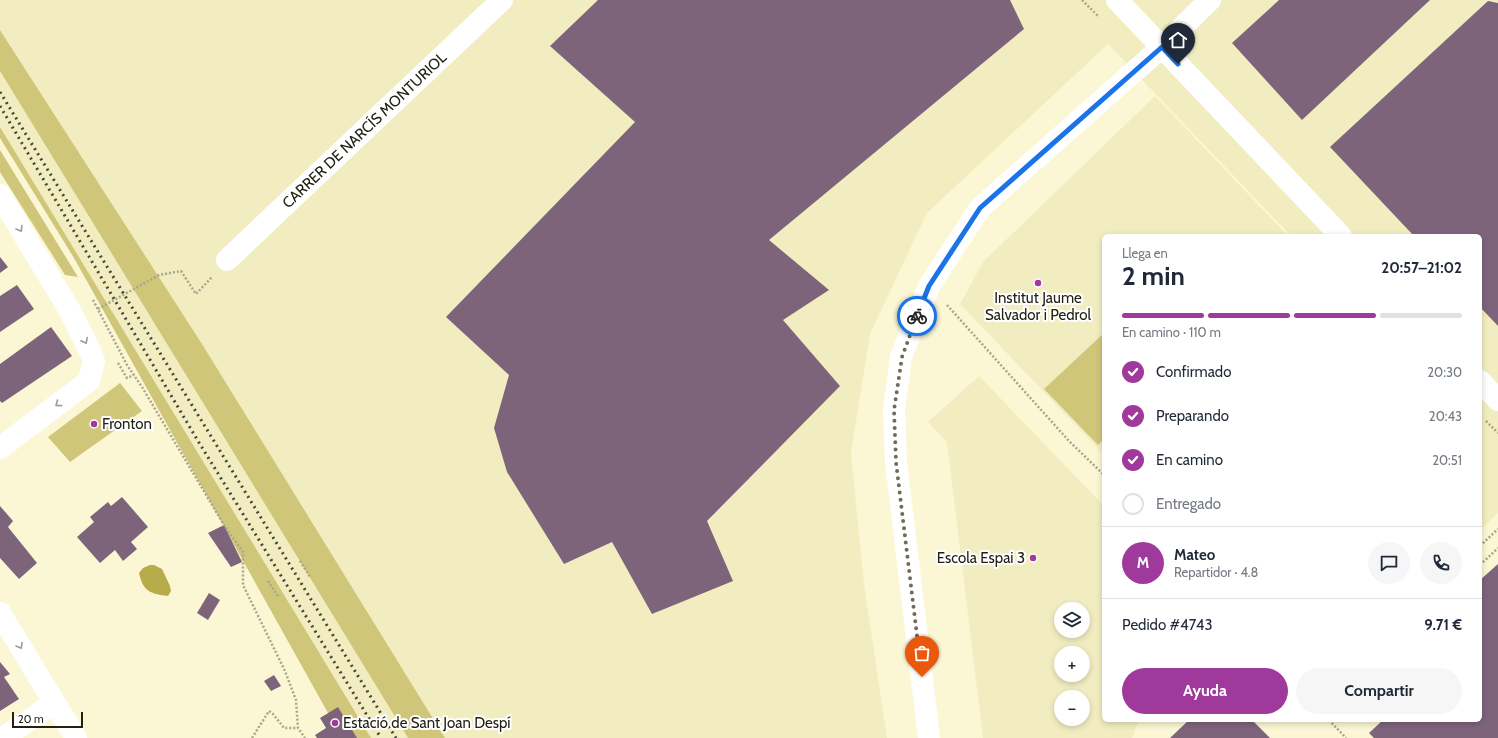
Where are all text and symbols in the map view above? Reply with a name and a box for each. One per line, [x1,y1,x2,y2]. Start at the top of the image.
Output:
pin [1161,23,1195,64]
icon: home [1167,29,1189,51]
street label: CARRER DE NARCÍS MONTURIOL [279,48,450,212]
one-way arrow [16,225,23,232]
text: Llega en [1122,245,1168,261]
text: 20:57–21:02 [1381,259,1462,277]
text: 2 min [1122,260,1185,292]
marker: Institut Jaume Salvador i Pedrol [1033,278,1043,288]
place label: Institut Jaume Salvador i Pedrol [985,289,1091,324]
courier [897,296,937,336]
icon: bike [906,305,928,327]
text: En camino · 110 m [1122,324,1221,340]
one-way arrow [80,337,88,344]
icon: check [1122,361,1144,383]
text: Confirmado [1156,363,1231,381]
text: 20:30 [1427,364,1462,380]
one-way arrow [56,400,63,407]
icon: check [1122,405,1144,427]
text: Preparando [1156,407,1229,425]
text: 20:43 [1429,408,1462,424]
place label: Fronton [102,415,152,433]
marker: Fronton [89,419,99,429]
icon: check [1122,449,1144,471]
text: En camino [1156,451,1223,469]
text: 20:51 [1432,452,1462,468]
text: Entregado [1156,495,1221,513]
button: chat [1368,542,1410,584]
button: phone [1420,542,1462,584]
text: Mateo [1174,546,1215,564]
place label: Escola Espai 3 [937,549,1025,567]
marker: Escola Espai 3 [1028,553,1038,563]
text: M [1137,554,1149,572]
text: Repartidor · 4.8 [1174,564,1258,580]
map controls [1054,602,1090,726]
button: layers [1054,602,1090,638]
text: Pedido #4743 [1122,616,1213,634]
text: 9.71 € [1424,616,1462,634]
pin [905,636,939,677]
one-way arrow [15,642,23,649]
icon: bag [911,642,933,664]
button: + [1054,646,1090,682]
button: Ayuda [1122,668,1288,714]
button: Compartir [1296,668,1462,714]
button: − [1054,690,1090,726]
scale bar [12,710,83,729]
text: 20 m [18,712,44,726]
place label: Estació de Sant Joan Despí [343,714,510,732]
marker: Estació de Sant Joan Despí [330,718,340,728]

